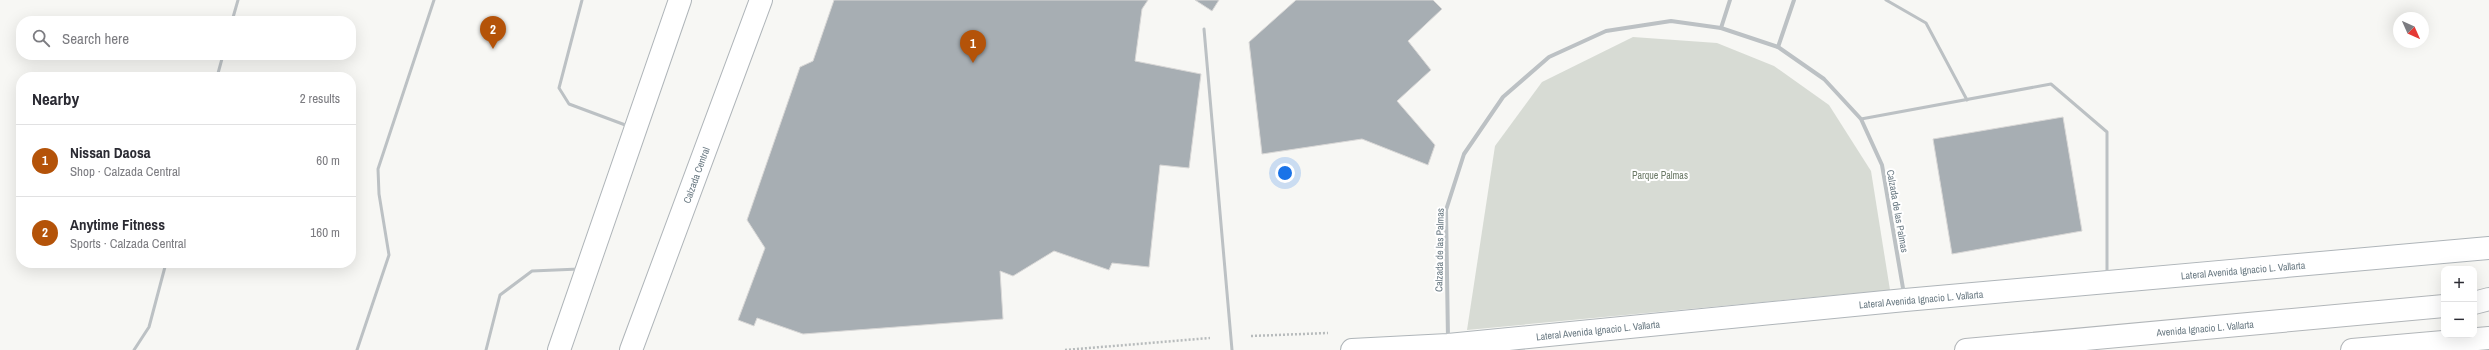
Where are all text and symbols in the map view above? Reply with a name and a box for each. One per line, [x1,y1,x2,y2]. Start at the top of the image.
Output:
north arrow [2393,12,2429,48]
search box [16,16,356,60]
pin: 2 [480,16,506,49]
icon: search [30,27,52,49]
text: Search here [62,28,129,49]
pin: 1 [960,30,986,63]
text: Nearby [32,87,79,110]
text: 2 results [300,90,340,107]
text: Nissan Daosa [70,142,151,163]
street label: Calzada Central [680,145,713,205]
text: 1 [42,152,48,169]
text: 60 m [316,152,340,169]
text: Shop · Calzada Central [70,163,180,180]
your location [1275,163,1295,183]
park label: Parque Palmas [1632,169,1688,182]
street label: Calzada de las Palmas [1884,169,1911,254]
street label: Calzada de las Palmas [1432,208,1447,292]
text: Anytime Fitness [70,214,165,235]
text: 2 [42,224,48,241]
text: 160 m [310,224,340,241]
text: Sports · Calzada Central [70,235,186,252]
street label: Lateral Avenida Ignacio L. Vallarta [2180,259,2306,282]
map controls [2441,266,2477,338]
button: + [2441,266,2477,302]
street label: Lateral Avenida Ignacio L. Vallarta [1858,288,1984,311]
button: − [2441,302,2477,338]
street label: Lateral Avenida Ignacio L. Vallarta [1535,317,1661,343]
street label: Avenida Ignacio L. Vallarta [2155,318,2255,339]

